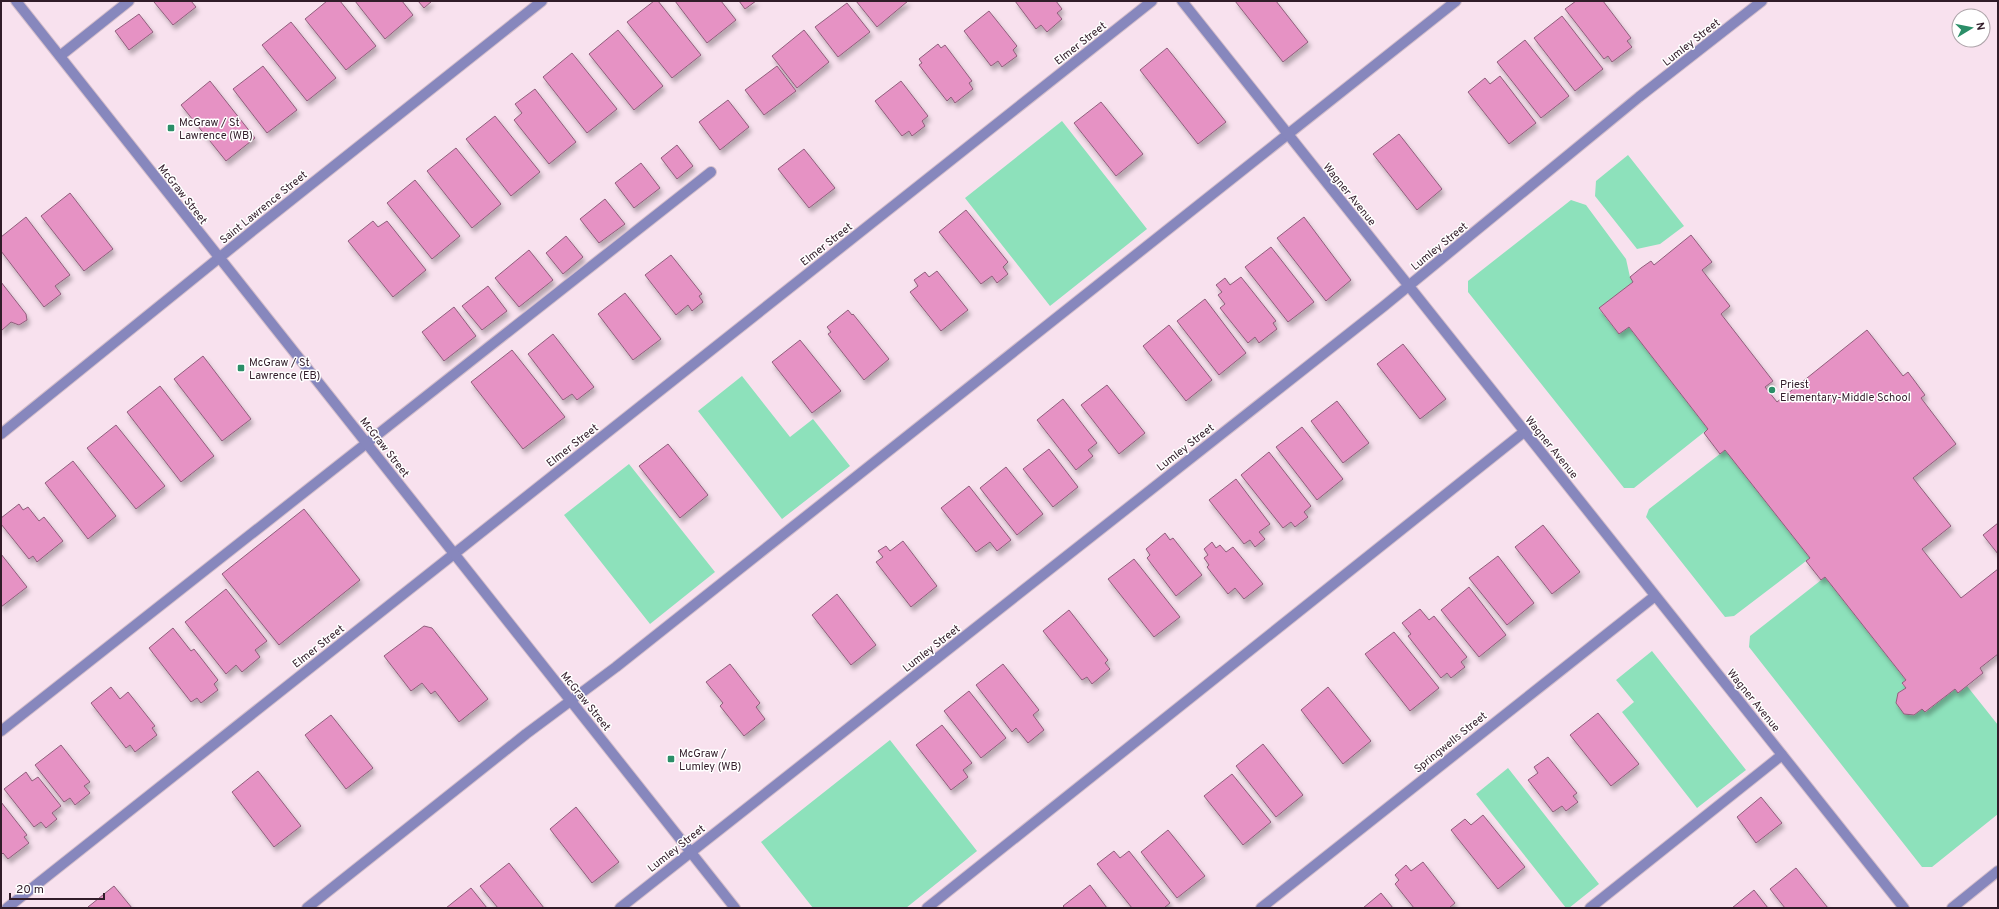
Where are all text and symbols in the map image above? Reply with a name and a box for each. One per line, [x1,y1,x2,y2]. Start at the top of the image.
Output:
north arrow [1951,8,1991,48]
street label: Lumley Street [1660,16,1723,70]
street label: Elmer Street [1052,19,1109,68]
text: N [1972,21,1987,32]
place label: McGraw / St Lawrence (WB) [179,116,253,143]
marker: McGraw / St Lawrence (WB) [166,123,176,133]
street label: Wagner Avenue [1320,160,1379,229]
street label: McGraw Street [154,162,210,227]
street label: Saint Lawrence Street [217,168,310,247]
street label: Elmer Street [798,220,855,269]
street label: Lumley Street [1408,220,1471,274]
place label: McGraw / St Lawrence (EB) [249,356,320,383]
marker: McGraw / St Lawrence (EB) [236,363,246,373]
place label: Priest Elementary‑Middle School [1780,378,1911,405]
marker: Priest Elementary‑Middle School [1767,385,1777,395]
street label: Wagner Avenue [1522,413,1581,482]
street label: McGraw Street [356,415,412,480]
street label: Elmer Street [544,421,601,470]
street label: Lumley Street [1154,421,1217,475]
street label: Elmer Street [290,622,347,671]
street label: Lumley Street [900,622,963,676]
street label: Wagner Avenue [1724,666,1783,735]
street label: McGraw Street [557,669,613,734]
street label: Springwells Street [1411,709,1490,776]
place label: McGraw / Lumley (WB) [679,747,741,774]
marker: McGraw / Lumley (WB) [666,754,676,764]
street label: Lumley Street [645,822,708,876]
scale bar [10,875,104,901]
text: 20 m [16,882,44,898]

